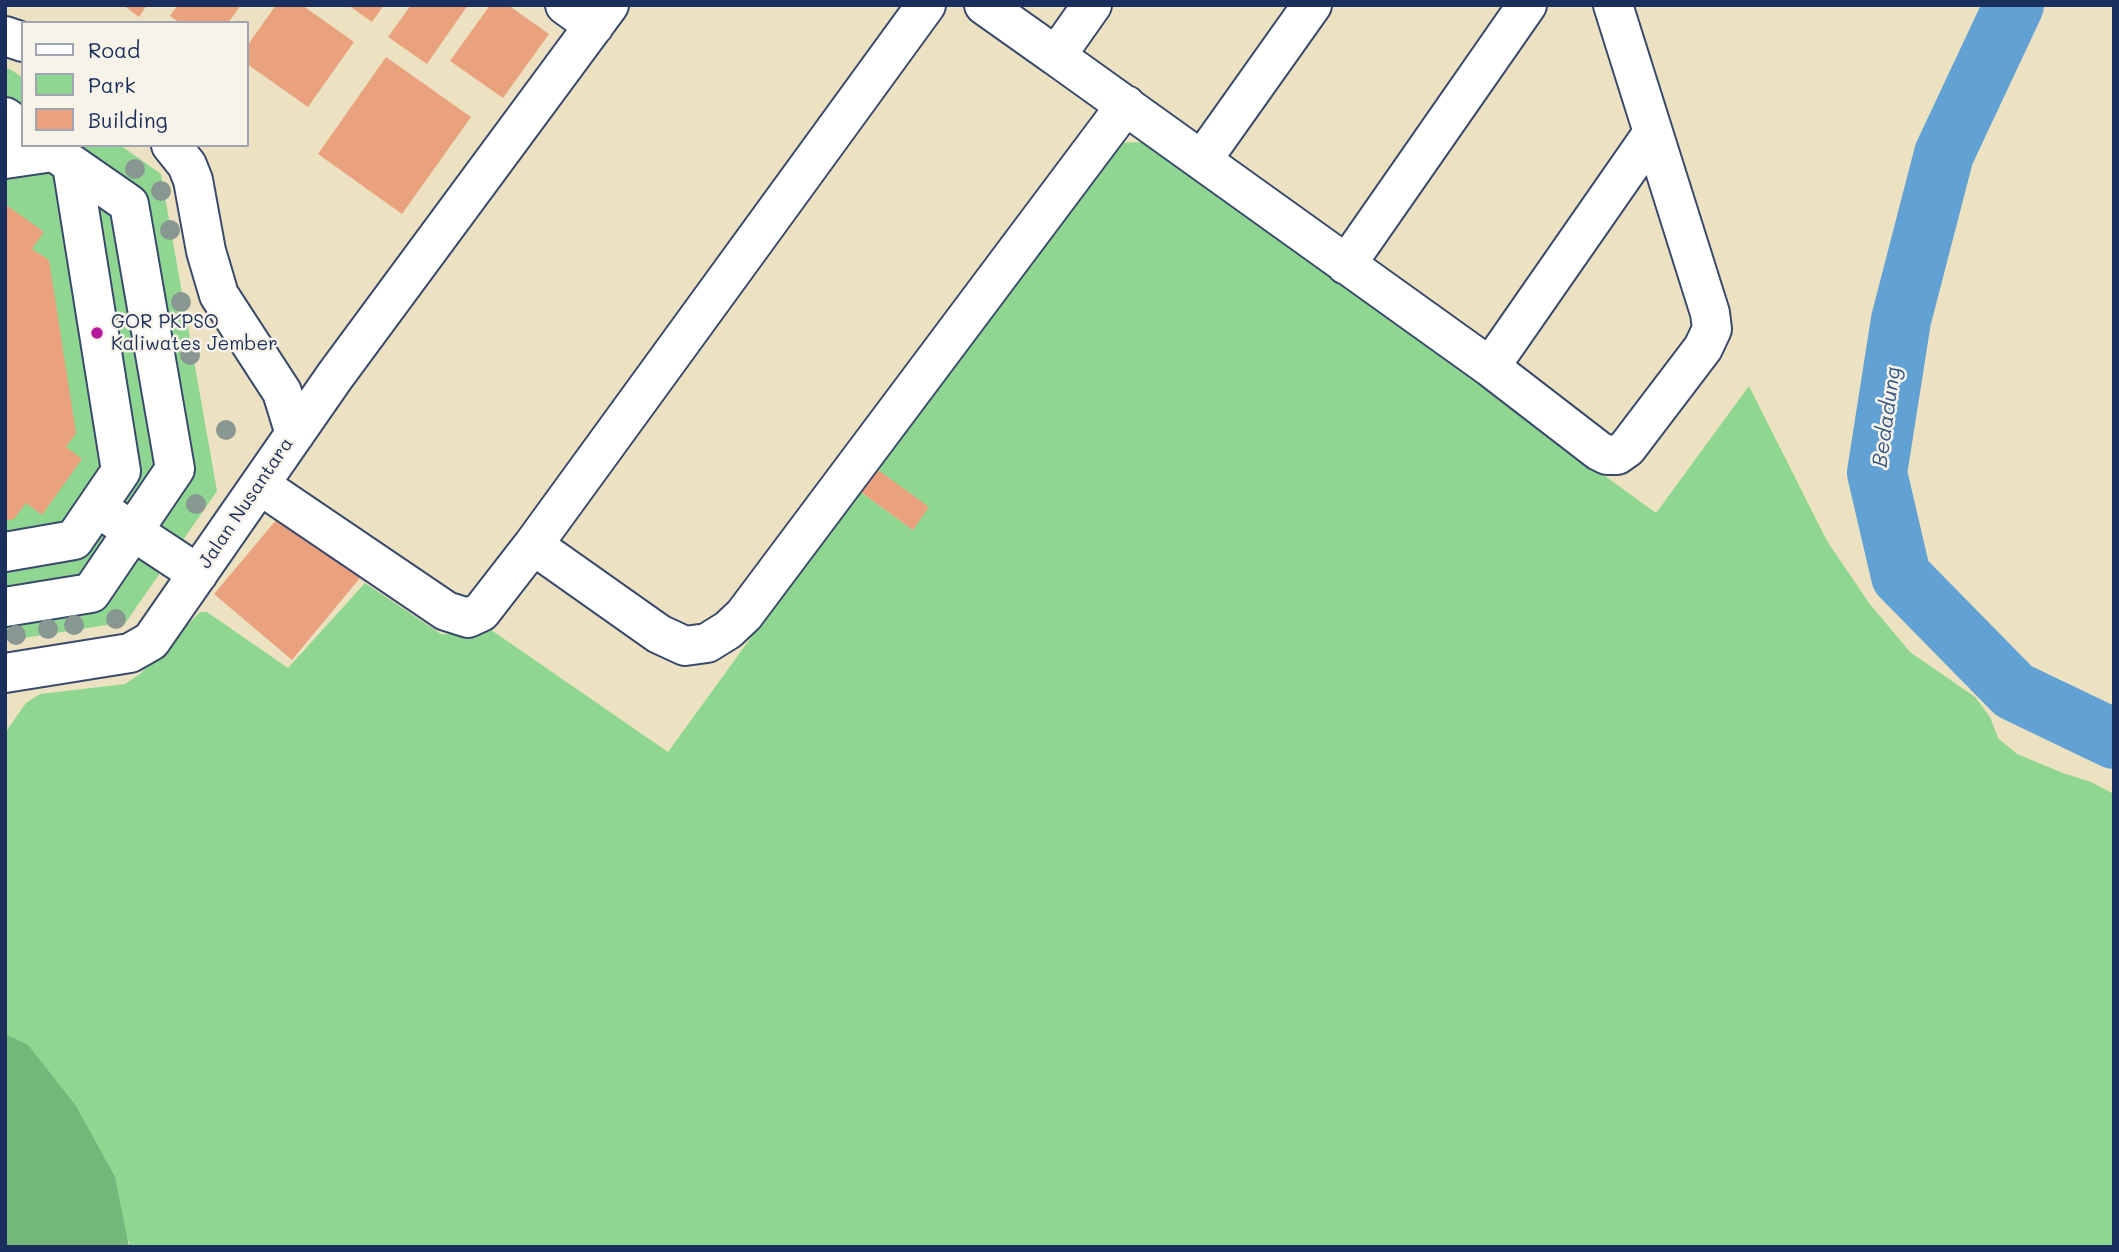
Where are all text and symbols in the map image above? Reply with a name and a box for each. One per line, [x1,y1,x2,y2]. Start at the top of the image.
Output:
legend [21,21,248,147]
text: Road [88,36,140,63]
text: Park [88,71,136,98]
text: Building [88,106,168,133]
place label: GOR PKPSO Kaliwates Jember [111,311,278,355]
marker: GOR PKPSO Kaliwates Jember [89,325,105,341]
water label: Bedadung [1867,365,1907,469]
street label: Jalan Nusantara [194,433,298,573]

